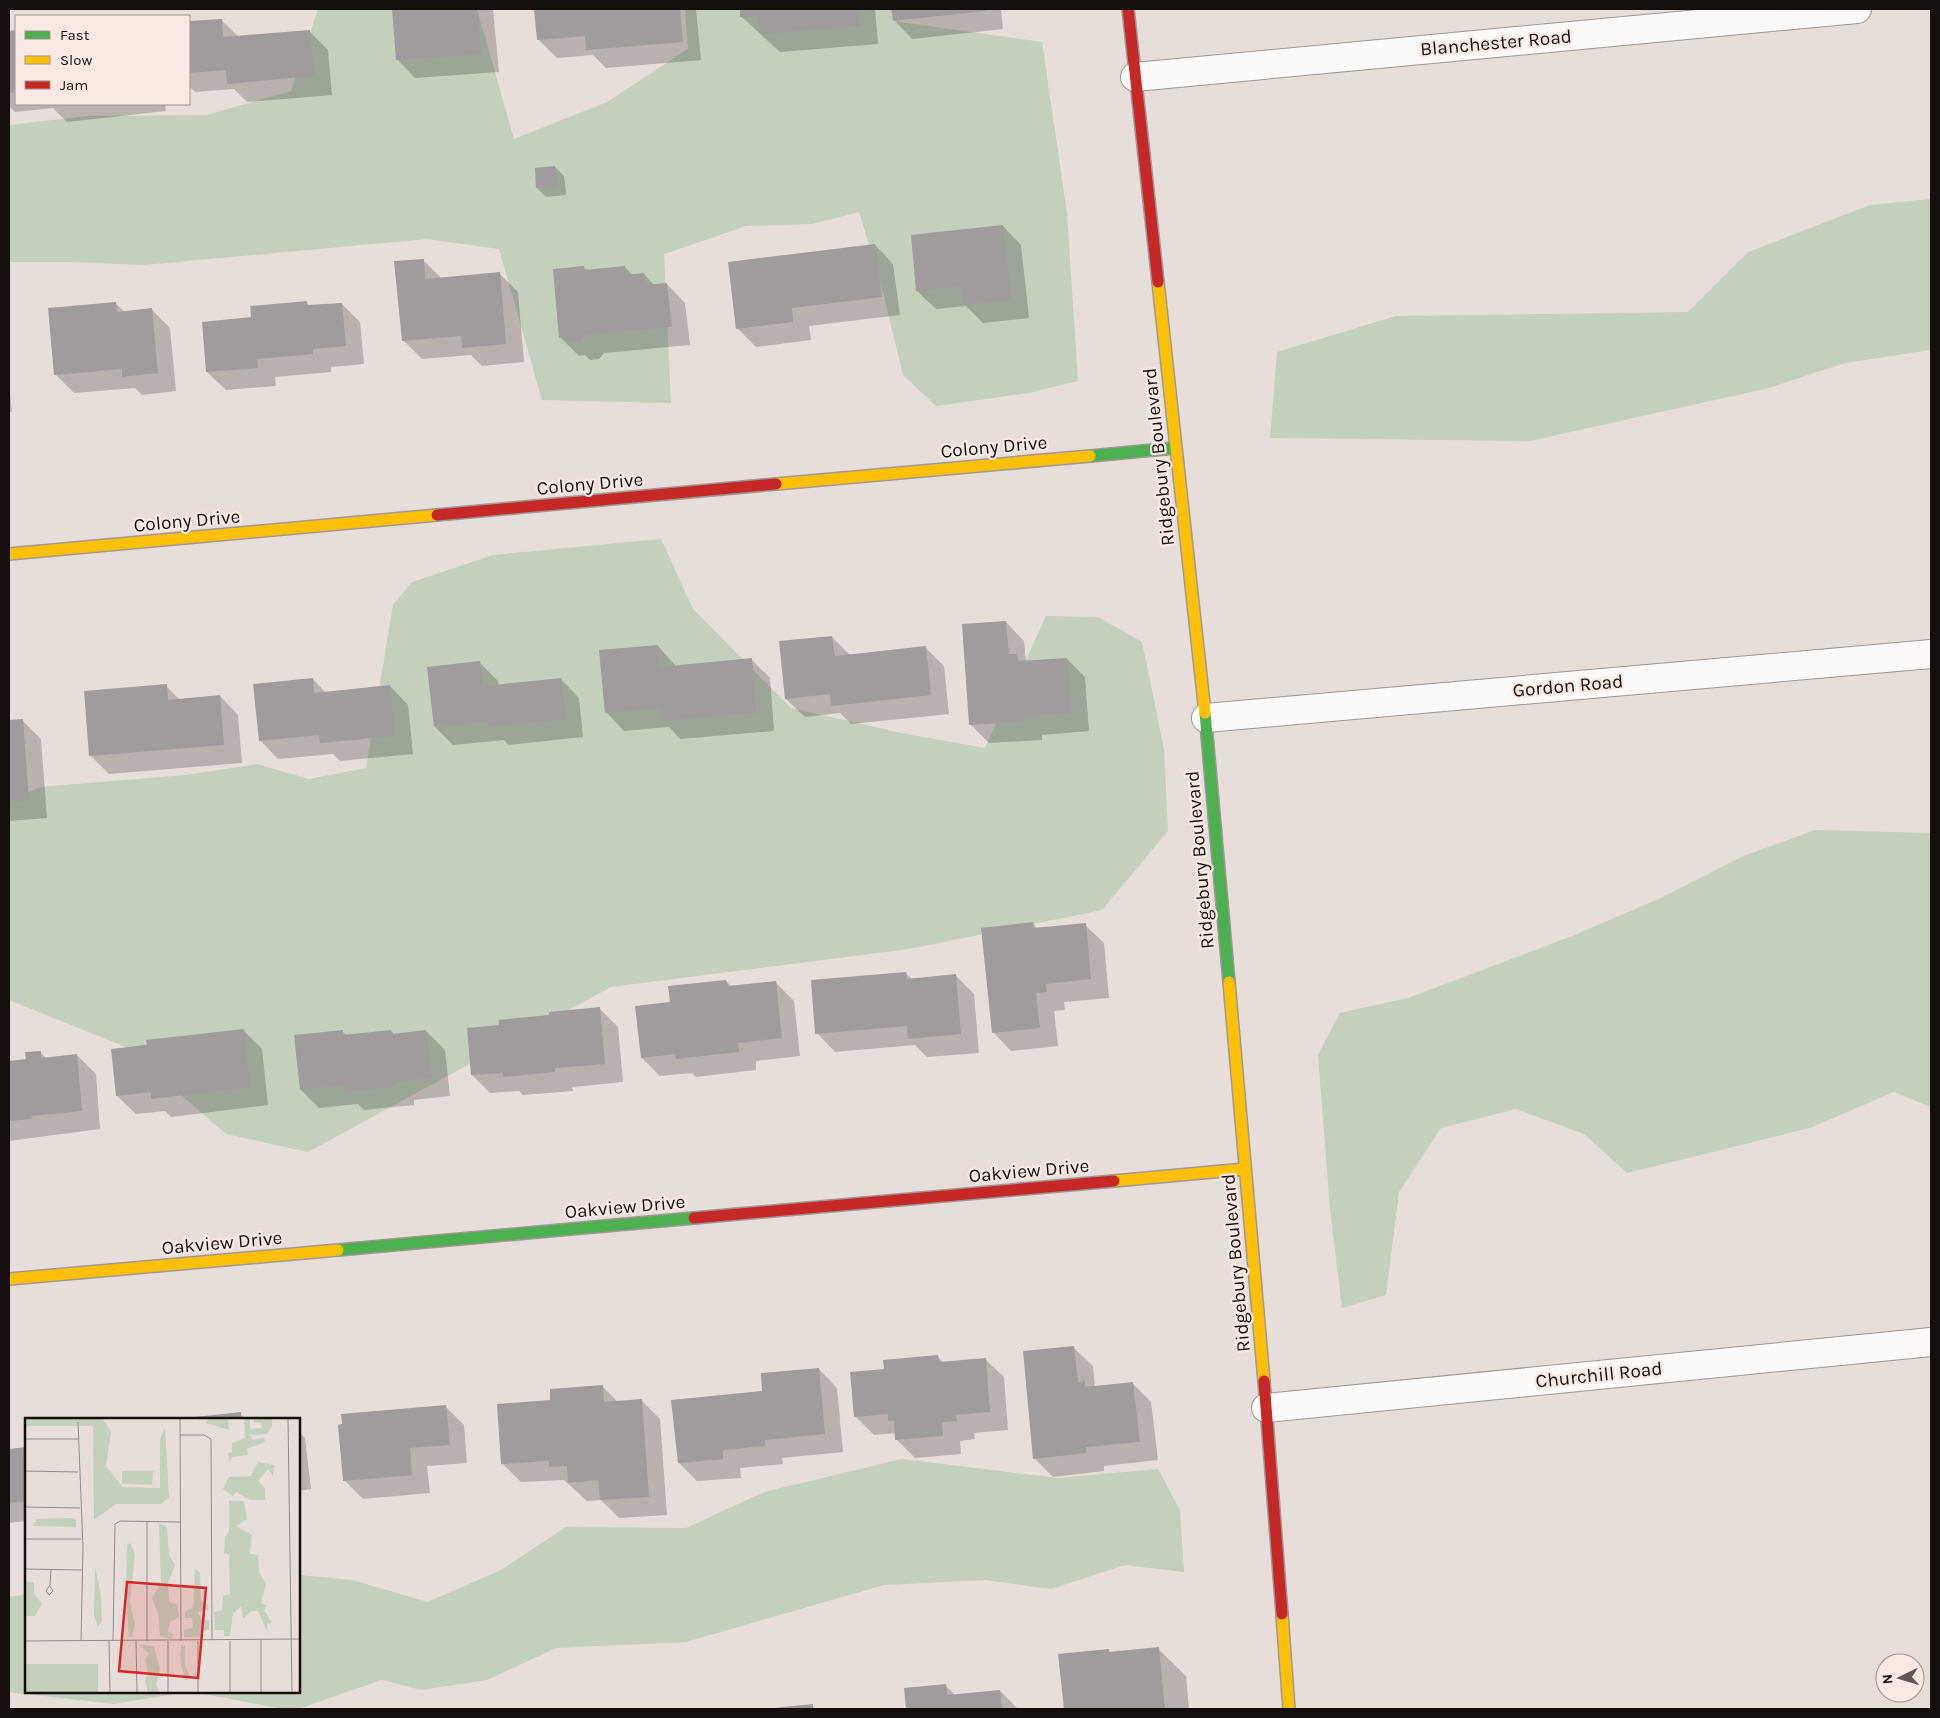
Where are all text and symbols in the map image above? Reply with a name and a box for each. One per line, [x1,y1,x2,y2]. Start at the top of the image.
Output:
legend [15,15,190,105]
street label: Blanchester Road [1419,25,1573,61]
text: Fast [60,26,90,44]
text: Slow [60,51,92,69]
text: Jam [60,76,88,94]
street label: Ridgebury Boulevard [1139,367,1179,547]
street label: Colony Drive [940,431,1048,463]
street label: Colony Drive [536,468,644,500]
street label: Colony Drive [133,505,241,537]
street label: Gordon Road [1512,670,1624,702]
street label: Ridgebury Boulevard [1181,770,1219,950]
street label: Oakview Drive [968,1155,1090,1187]
street label: Ridgebury Boulevard [1217,1173,1255,1353]
street label: Oakview Drive [564,1191,686,1223]
street label: Oakview Drive [161,1227,283,1259]
street label: Churchill Road [1535,1357,1663,1393]
inset map [25,1418,300,1693]
north arrow [1875,1653,1925,1703]
text: N [1879,1673,1896,1685]

